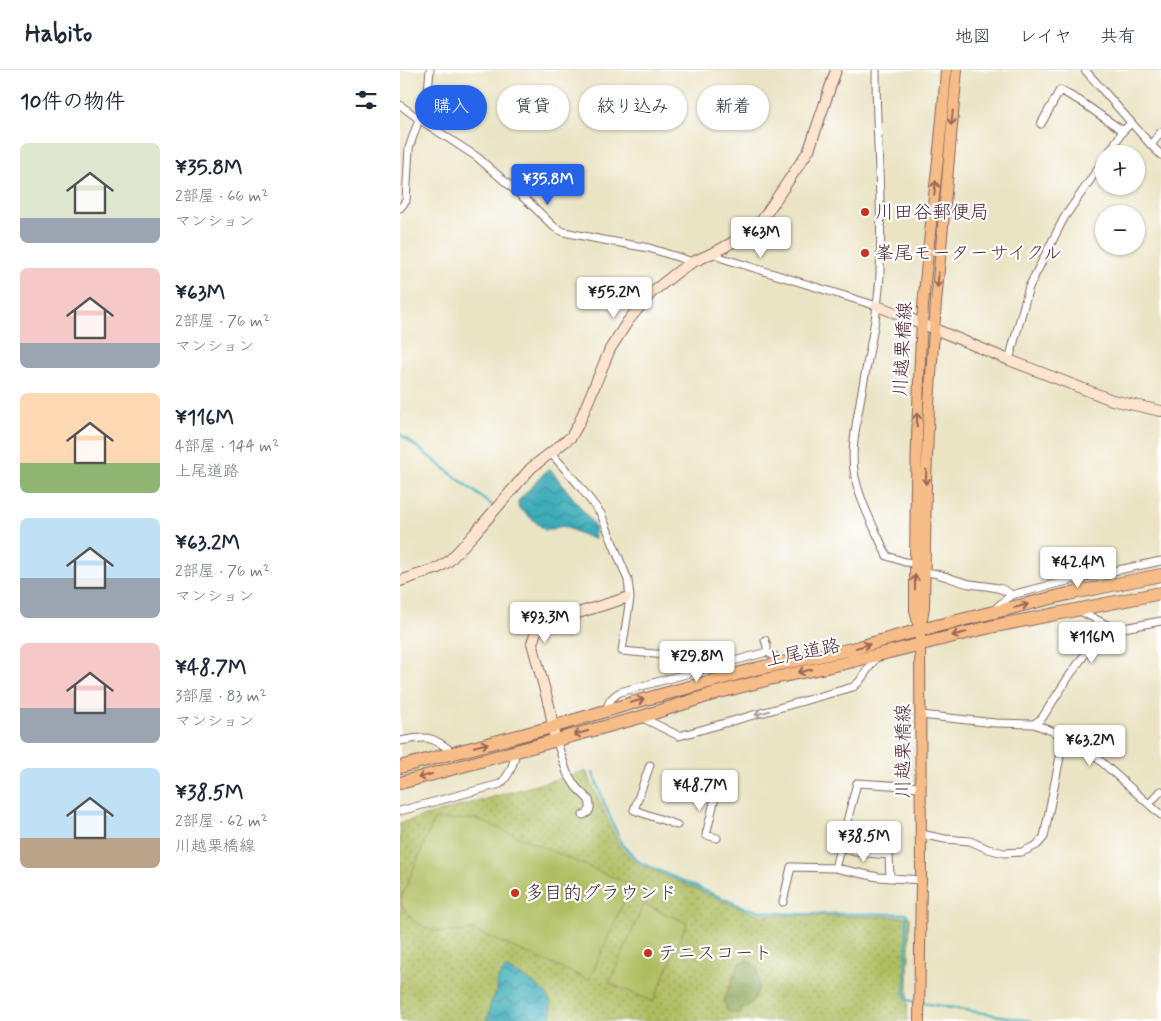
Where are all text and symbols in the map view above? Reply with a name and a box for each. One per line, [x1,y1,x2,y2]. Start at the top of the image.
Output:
text: Habito [25,19,92,50]
text: 地図 [955,25,991,49]
text: レイヤ [1019,25,1072,49]
text: 共有 [1100,25,1136,49]
chip: 購入 [415,85,487,130]
chip: 賃貸 [497,85,569,130]
chip: 絞り込み [579,85,687,130]
chip: 新着 [697,85,769,130]
icon: filters [352,86,380,114]
text: 10件の物件 [20,88,125,116]
one-way arrow [947,110,957,126]
map controls [1095,145,1145,255]
button: + [1095,145,1145,195]
text: ¥35.8M [175,154,242,182]
icon: home [60,163,120,223]
pin: ¥35.8M [507,164,589,206]
text: ¥35.8M [522,169,574,190]
one-way arrow [930,180,940,196]
text: 2部屋 · 66 m² [175,186,268,207]
place label: 川田谷郵便局 [875,200,989,225]
button: − [1095,205,1145,255]
marker: 川田谷郵便局 [859,206,871,218]
text: マンション [175,211,254,232]
pin: ¥63M [731,216,791,259]
text: ¥63M [742,222,780,243]
place label: 峯尾モーターサイクル [875,241,1062,266]
marker: 峯尾モーターサイクル [859,247,871,259]
one-way arrow [933,272,943,288]
pin: ¥55.2M [573,276,655,319]
text: ¥63M [175,279,225,307]
text: ¥55.2M [588,282,640,303]
icon: home [60,288,120,348]
street label: 川越栗橋線 [888,301,918,397]
text: 2部屋 · 76 m² [175,311,270,332]
text: マンション [175,336,254,357]
text: ¥116M [175,404,234,432]
one-way arrow [912,412,922,428]
icon: home [60,413,120,473]
text: 4部屋 · 144 m² [175,436,279,457]
text: 上尾道路 [175,461,239,482]
one-way arrow [921,469,931,485]
text: ¥63.2M [175,529,240,557]
icon: home [60,538,120,598]
pin: ¥42.4M [1037,546,1119,589]
text: ¥42.4M [1051,552,1105,573]
text: 2部屋 · 76 m² [175,561,270,582]
one-way arrow [910,574,920,590]
text: マンション [175,586,254,607]
one-way arrow [1012,601,1028,610]
pin: ¥93.3M [504,602,586,644]
text: ¥93.3M [521,607,569,628]
pin: ¥116M [1057,622,1127,664]
text: ¥116M [1070,627,1114,648]
one-way arrow [952,630,968,639]
street label: 上尾道路 [763,633,843,673]
pin: ¥29.8M [656,640,738,683]
one-way arrow [855,640,871,650]
text: ¥29.8M [671,646,724,667]
text: ¥48.7M [175,654,246,682]
icon: home [60,663,120,723]
one-way arrow [798,667,814,676]
text: 3部屋 · 83 m² [175,686,266,707]
one-way arrow [629,696,645,706]
street label: 川越栗橋線 [891,703,916,799]
one-way arrow [754,709,770,719]
text: マンション [175,711,254,732]
pin: ¥63.2M [1049,724,1131,767]
one-way arrow [574,728,590,738]
text: ¥63.2M [1065,730,1115,751]
one-way arrow [472,740,488,749]
pin: ¥48.7M [659,770,741,812]
one-way arrow [417,772,433,782]
text: ¥48.7M [673,775,727,796]
text: ¥38.5M [175,779,244,807]
icon: home [60,788,120,848]
text: 2部屋 · 62 m² [175,811,268,832]
pin: ¥38.5M [823,820,905,863]
text: ¥38.5M [838,826,890,847]
text: 川越栗橋線 [175,836,255,857]
place label: 多目的グラウンド [525,881,677,906]
marker: 多目的グラウンド [509,887,521,899]
place label: テニスコート [658,941,772,966]
marker: テニスコート [642,947,654,959]

